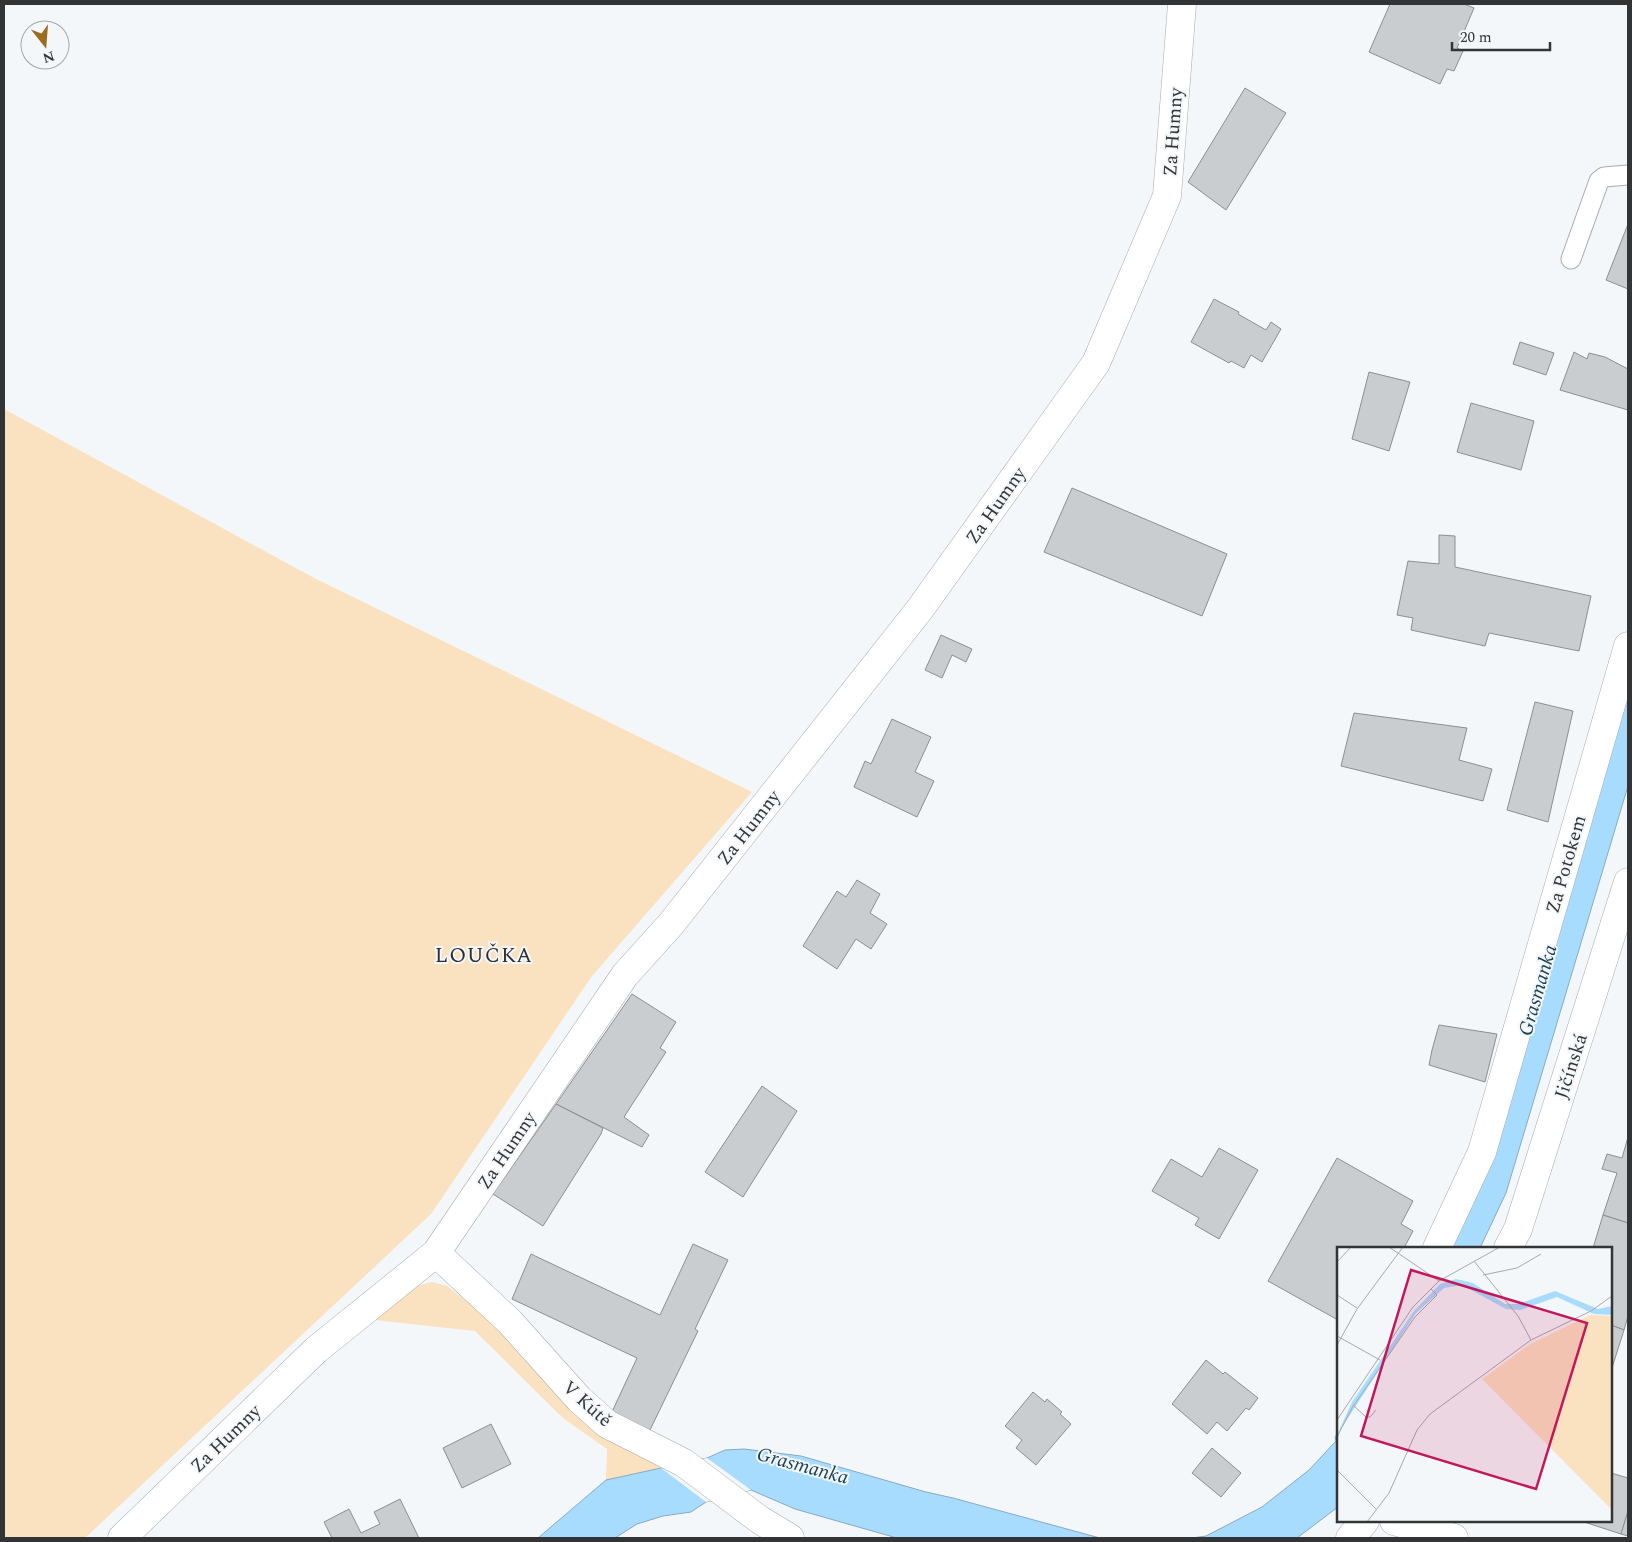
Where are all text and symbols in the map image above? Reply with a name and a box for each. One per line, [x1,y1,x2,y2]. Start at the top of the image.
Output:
north arrow [20,20,70,70]
scale bar [1452,20,1550,52]
text: 20 m [1460,26,1492,49]
text: N [40,45,57,69]
street label: Za Humny [1156,86,1191,177]
street label: Za Humny [959,461,1034,551]
street label: Za Humny [710,783,788,872]
street label: Za Potokem [1539,812,1594,917]
district label: LOUČKA [435,940,533,972]
water label: Grasmanka [1511,941,1565,1040]
street label: Jičínská [1547,1029,1596,1103]
street label: Za Humny [470,1105,545,1196]
inset map [1337,1247,1612,1522]
street label: V Kútě [556,1374,618,1434]
street label: Za Humny [184,1397,269,1480]
water label: Grasmanka [753,1439,852,1493]

